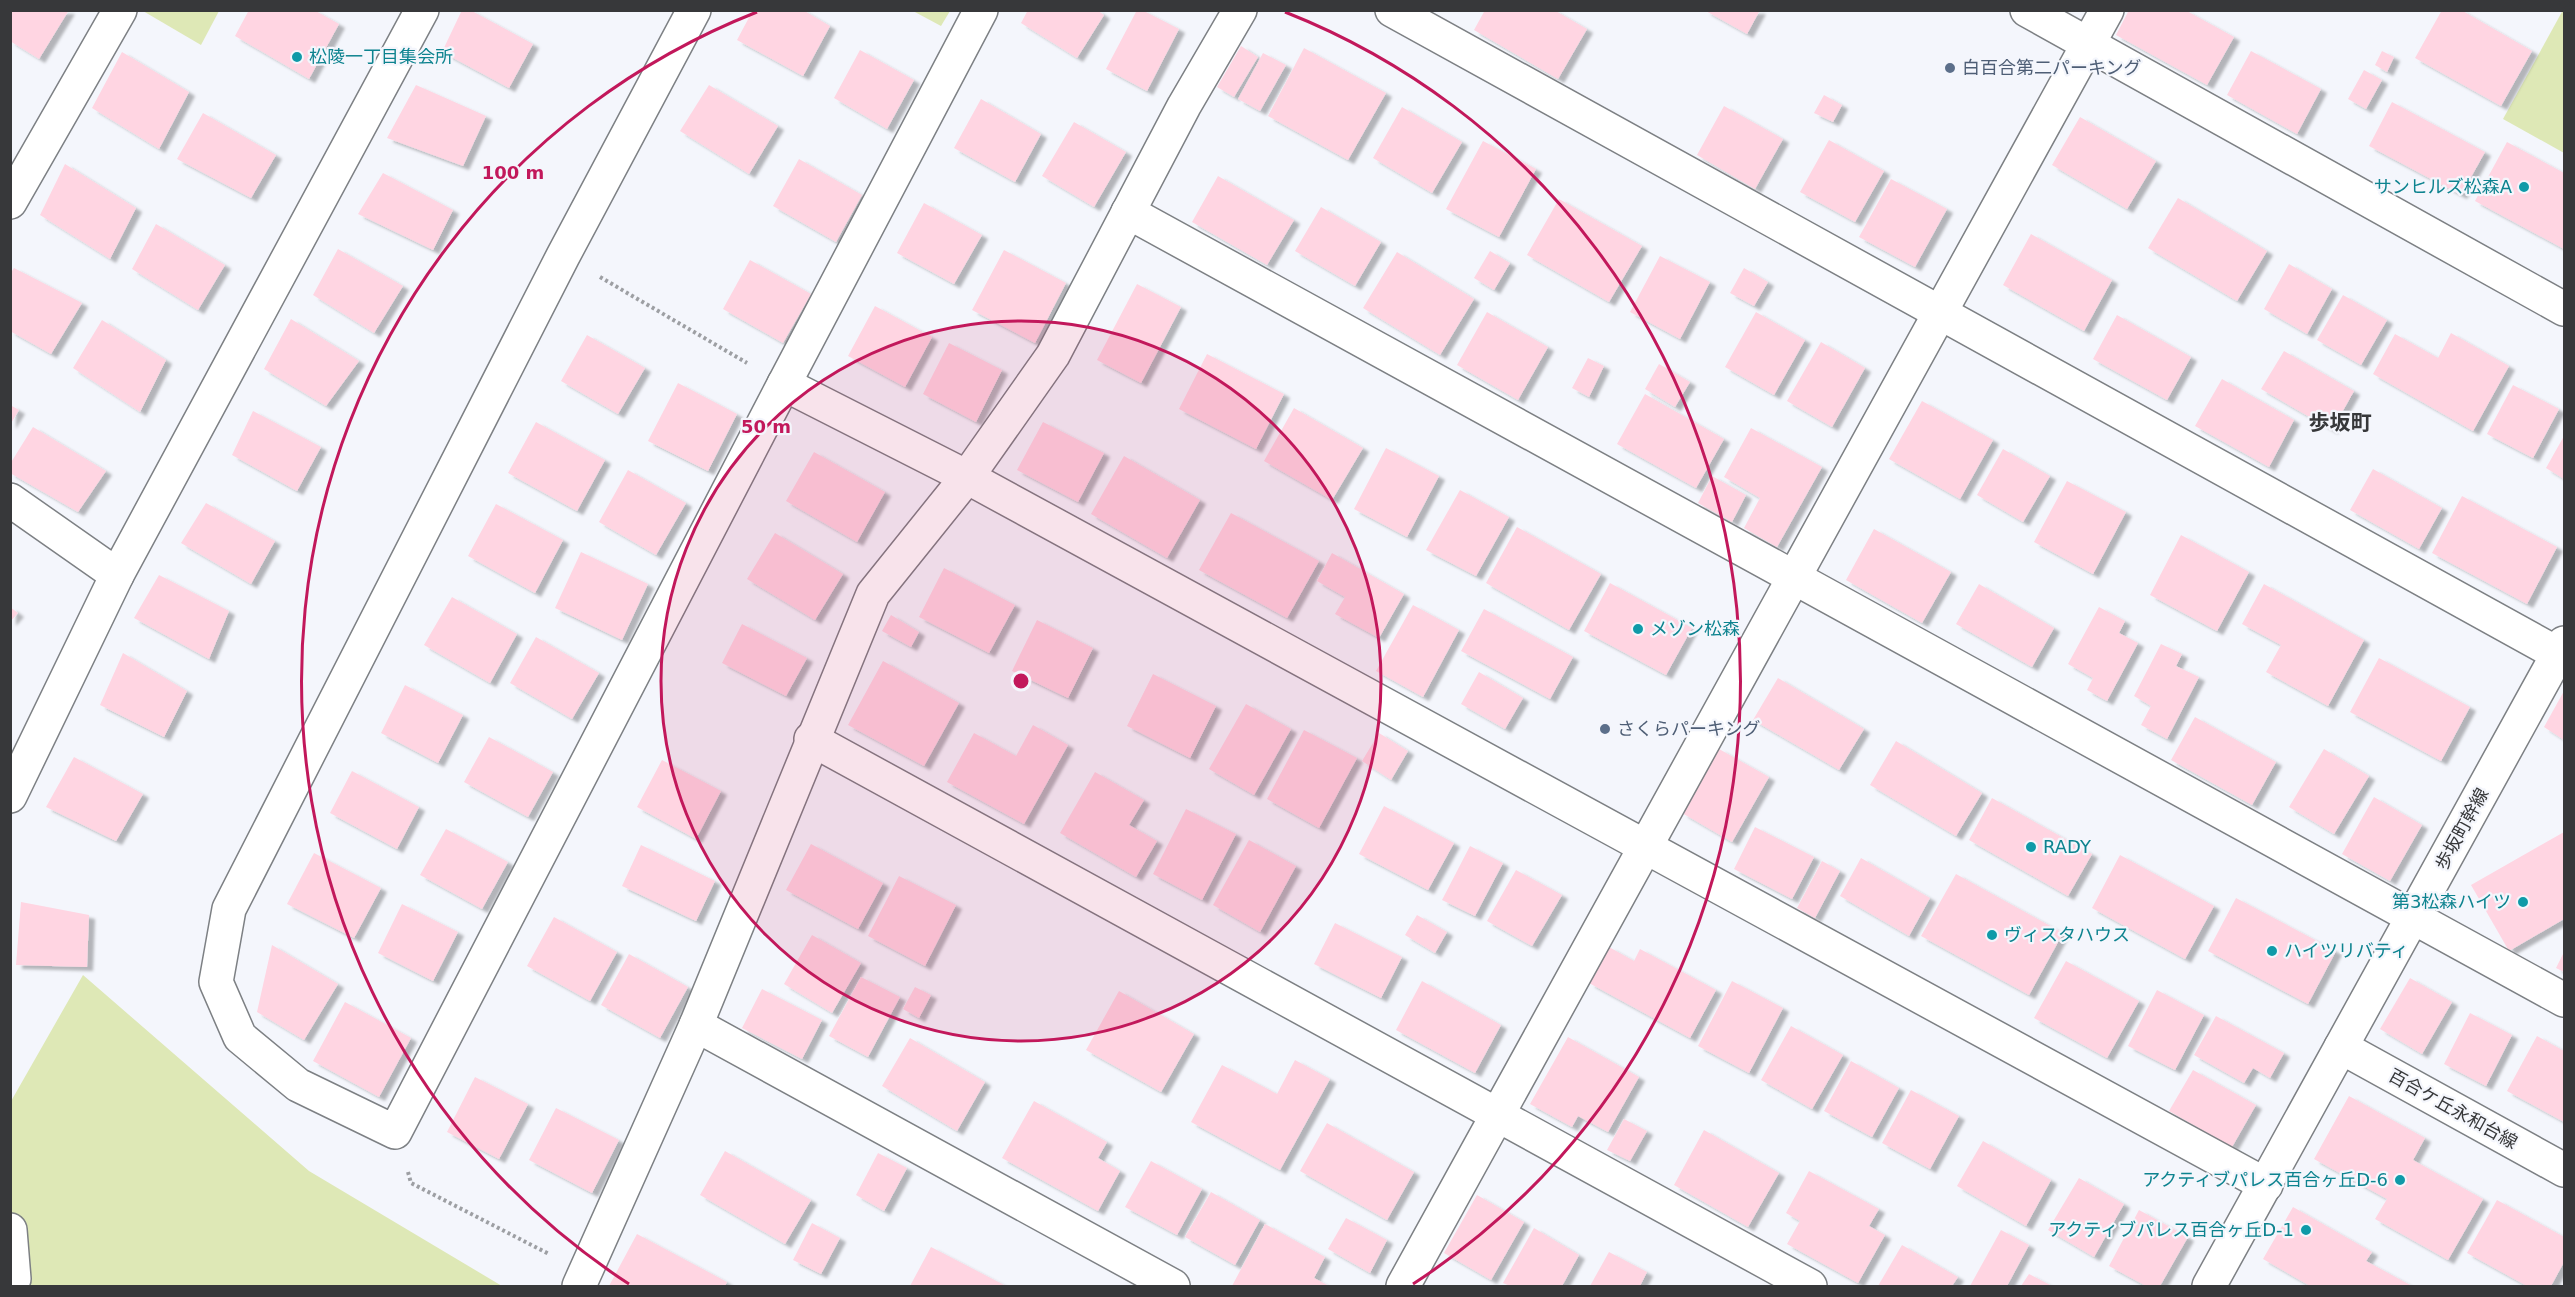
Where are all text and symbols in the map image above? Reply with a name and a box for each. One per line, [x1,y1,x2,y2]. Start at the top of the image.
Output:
place label: 松陵一丁目集会所 [309,46,453,67]
marker: 松陵一丁目集会所 [290,50,304,64]
place label: 白百合第二パーキング [1962,57,2141,78]
marker: 白百合第二パーキング [1943,61,1957,75]
text: 100 m [482,162,544,183]
place label: サンヒルズ松森A [2374,176,2513,197]
marker: サンヒルズ松森A [2517,180,2531,194]
district label: 歩坂町 [2309,411,2372,435]
text: 50 m [741,416,791,437]
place label: メゾン松森 [1650,618,1740,639]
marker: メゾン松森 [1631,622,1645,636]
centre of rings [1011,671,1031,691]
place label: さくらパーキング [1617,718,1760,739]
marker: さくらパーキング [1598,722,1612,736]
street label: 歩坂町幹線 [2431,784,2493,873]
place label: RADY [2043,836,2092,857]
marker: RADY [2024,840,2038,854]
place label: 第3松森ハイツ [2392,891,2511,912]
marker: 第3松森ハイツ [2516,895,2530,909]
place label: ヴィスタハウス [2004,924,2130,945]
marker: ヴィスタハウス [1985,928,1999,942]
place label: ハイツリバティ [2284,940,2409,961]
marker: ハイツリバティ [2265,944,2279,958]
street label: 百合ケ丘永和台線 [2385,1064,2521,1153]
place label: アクティブパレス百合ヶ丘D-6 [2142,1169,2388,1190]
marker: アクティブパレス百合ヶ丘D-6 [2393,1173,2407,1187]
place label: アクティブパレス百合ヶ丘D-1 [2048,1219,2294,1240]
marker: アクティブパレス百合ヶ丘D-1 [2299,1223,2313,1237]

